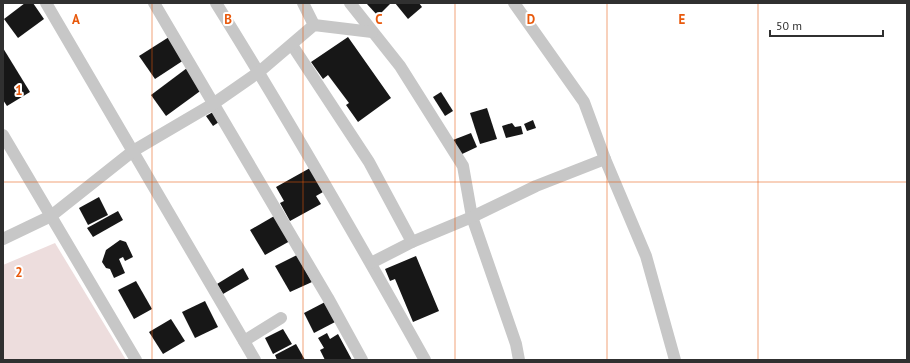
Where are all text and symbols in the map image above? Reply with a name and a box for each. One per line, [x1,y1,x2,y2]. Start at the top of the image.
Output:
text: A [72,11,80,28]
text: B [224,11,232,28]
text: C [375,11,383,28]
text: D [527,11,535,28]
text: E [679,11,686,28]
scale bar [770,12,883,38]
text: 50 m [776,18,802,33]
text: 1 [15,82,23,99]
text: 2 [15,264,23,281]

